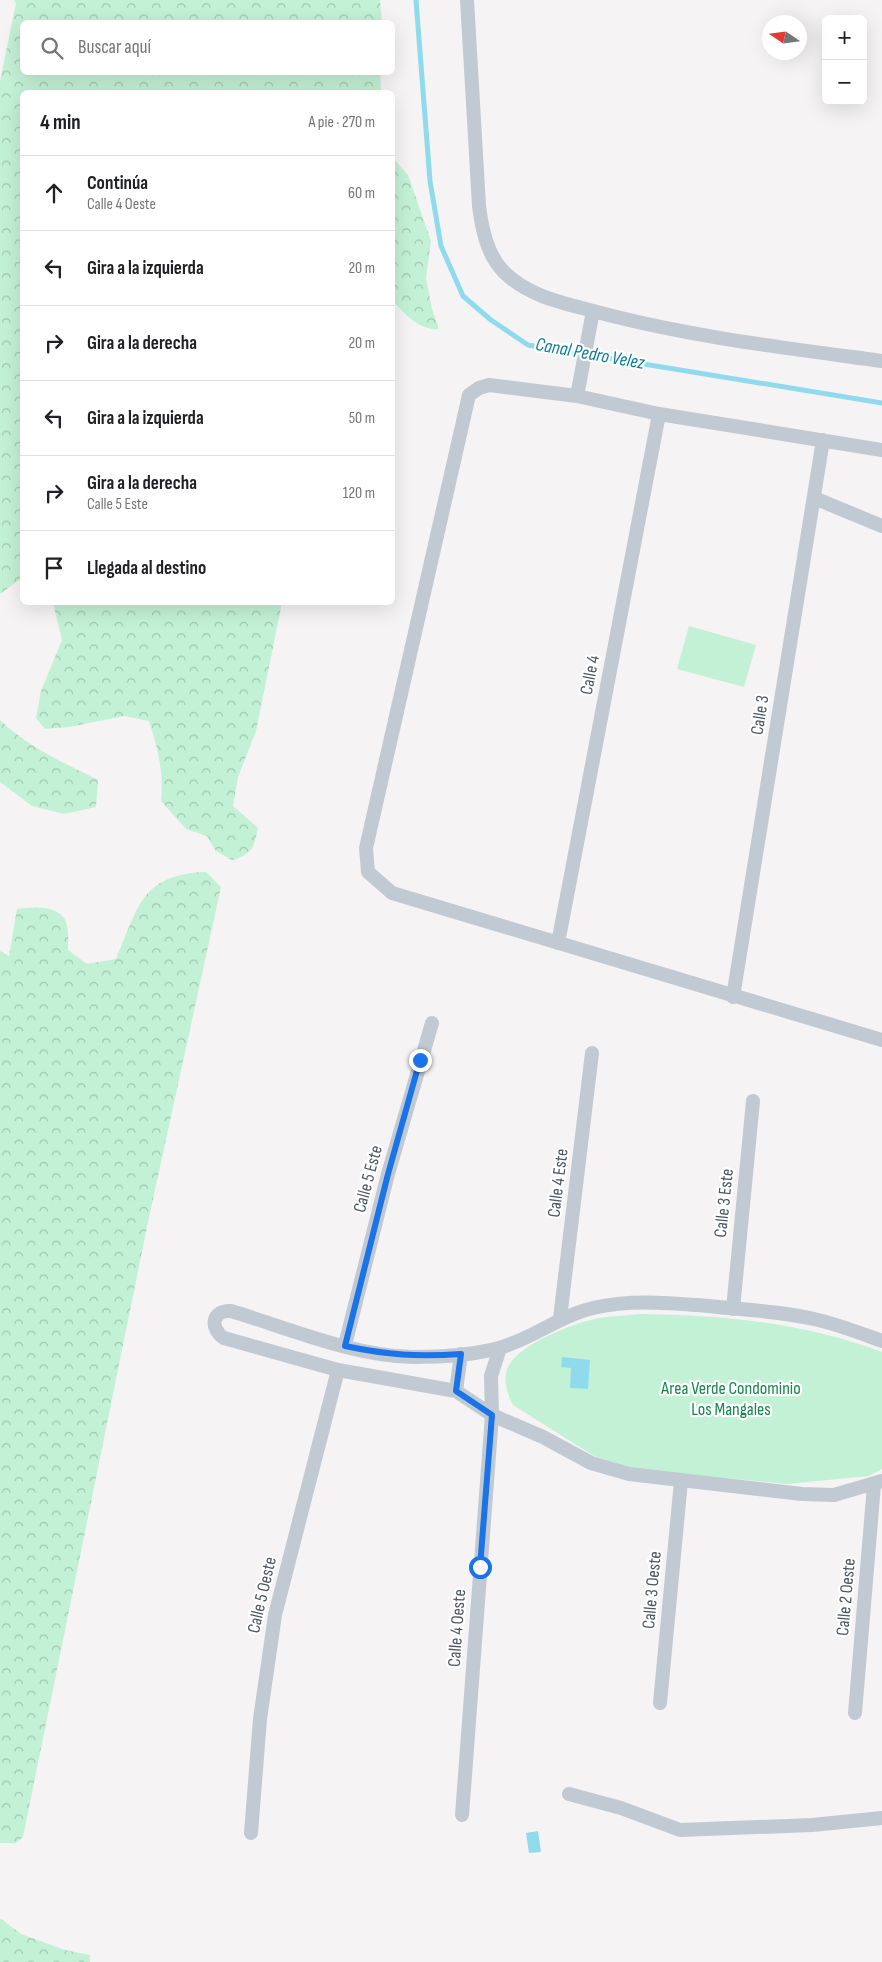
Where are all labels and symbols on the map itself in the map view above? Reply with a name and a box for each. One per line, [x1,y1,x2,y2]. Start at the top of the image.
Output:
north arrow [762,15,807,60]
water label: Canal Pedro Velez [534,333,648,375]
street label: Calle 4 [576,653,604,696]
street label: Calle 3 [747,694,773,736]
route end [409,1049,432,1072]
street label: Calle 5 Este [349,1143,387,1215]
street label: Calle 4 Este [543,1147,573,1219]
street label: Calle 3 Este [710,1168,738,1238]
park label: Area Verde Condominio Los Mangales [660,1378,801,1420]
street label: Calle 3 Oeste [638,1550,666,1630]
street label: Calle 5 Oeste [243,1555,281,1635]
route start [469,1556,492,1579]
street label: Calle 2 Oeste [832,1557,860,1637]
street label: Calle 4 Oeste [444,1589,470,1667]

